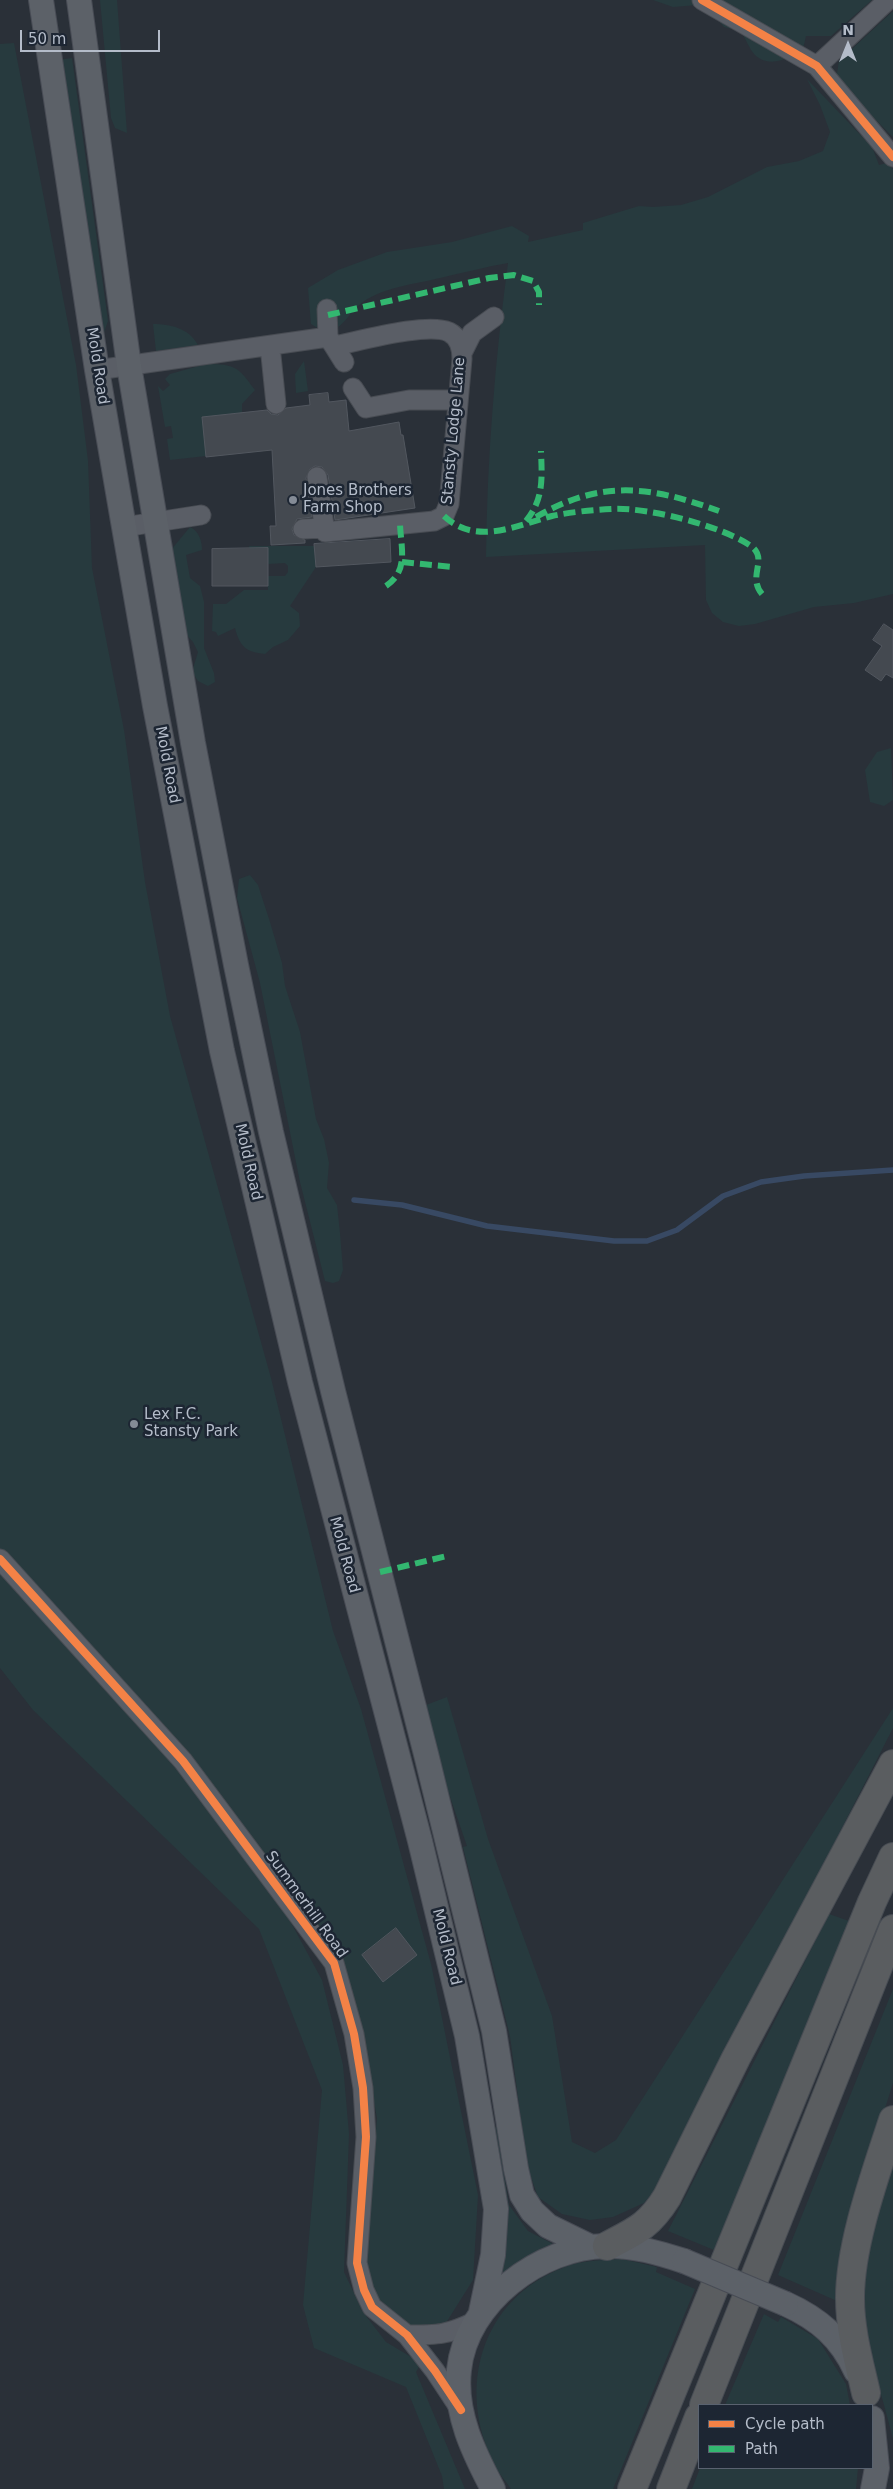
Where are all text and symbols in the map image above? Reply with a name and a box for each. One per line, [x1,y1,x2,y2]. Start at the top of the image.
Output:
scale bar [22,20,162,52]
north arrow [823,20,873,70]
text: N [842,22,854,38]
text: 50 m [28,30,66,48]
street label: Mold Road [82,326,112,406]
street label: Stansty Lodge Lane [439,356,469,506]
place label: Jones Brothers Farm Shop [303,482,412,517]
marker: Jones Brothers Farm Shop [287,494,299,506]
street label: Mold Road [151,725,183,805]
street label: Mold Road [230,1122,266,1202]
place label: Lex F.C. Stansty Park [144,1406,238,1441]
marker: Lex F.C. Stansty Park [128,1418,140,1430]
street label: Mold Road [325,1515,363,1595]
street label: Summerhill Road [261,1848,351,1962]
street label: Mold Road [428,1907,464,1987]
legend [698,2404,873,2469]
text: Cycle path [745,2415,825,2433]
text: Path [745,2440,778,2458]

